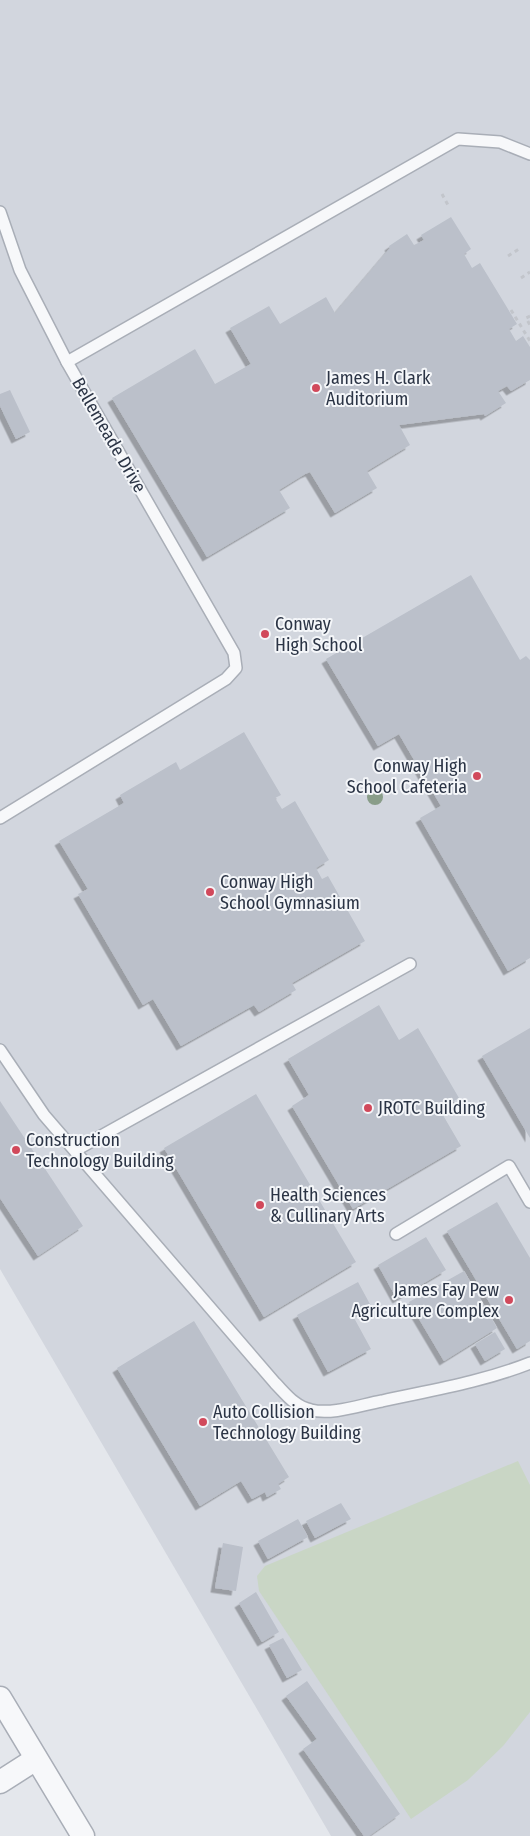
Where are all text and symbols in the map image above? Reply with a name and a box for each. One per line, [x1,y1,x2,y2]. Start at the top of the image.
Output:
place label: James H. Clark Auditorium [326,367,431,410]
street label: Bellemeade Drive [67,374,151,497]
marker: James H. Clark Auditorium [310,382,322,394]
place label: Conway High School [275,613,363,656]
marker: Conway High School [259,628,271,640]
place label: Conway High School Cafeteria [347,755,467,798]
marker: Conway High School Cafeteria [471,770,483,782]
place label: Conway High School Gymnasium [220,871,360,914]
marker: Conway High School Gymnasium [204,886,216,898]
place label: JROTC Building [378,1097,485,1119]
marker: JROTC Building [362,1102,374,1114]
place label: Construction Technology Building [26,1129,174,1172]
marker: Construction Technology Building [10,1144,22,1156]
place label: Health Sciences & Cullinary Arts [270,1184,386,1227]
marker: Health Sciences & Cullinary Arts [254,1199,266,1211]
place label: James Fay Pew Agriculture Complex [351,1279,499,1322]
marker: James Fay Pew Agriculture Complex [503,1294,515,1306]
place label: Auto Collision Technology Building [213,1401,361,1444]
marker: Auto Collision Technology Building [197,1416,209,1428]

